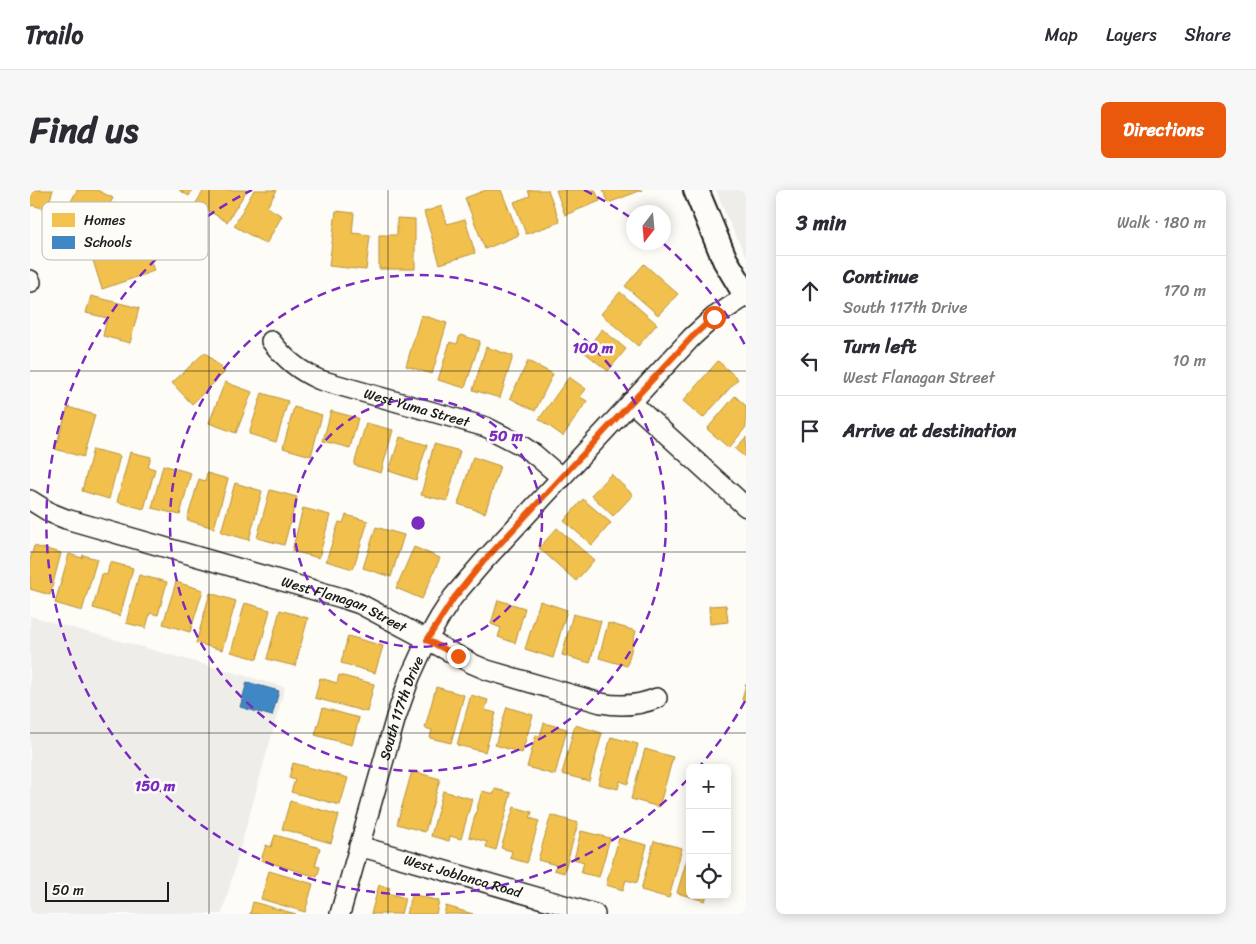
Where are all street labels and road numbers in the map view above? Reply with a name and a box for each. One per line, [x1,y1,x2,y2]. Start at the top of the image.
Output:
street label: West Yuma Street [361,381,474,435]
street label: West Flanagan Street [278,569,413,640]
street label: South 117th Drive [372,652,431,763]
street label: West Joblanca Road [401,847,526,905]

